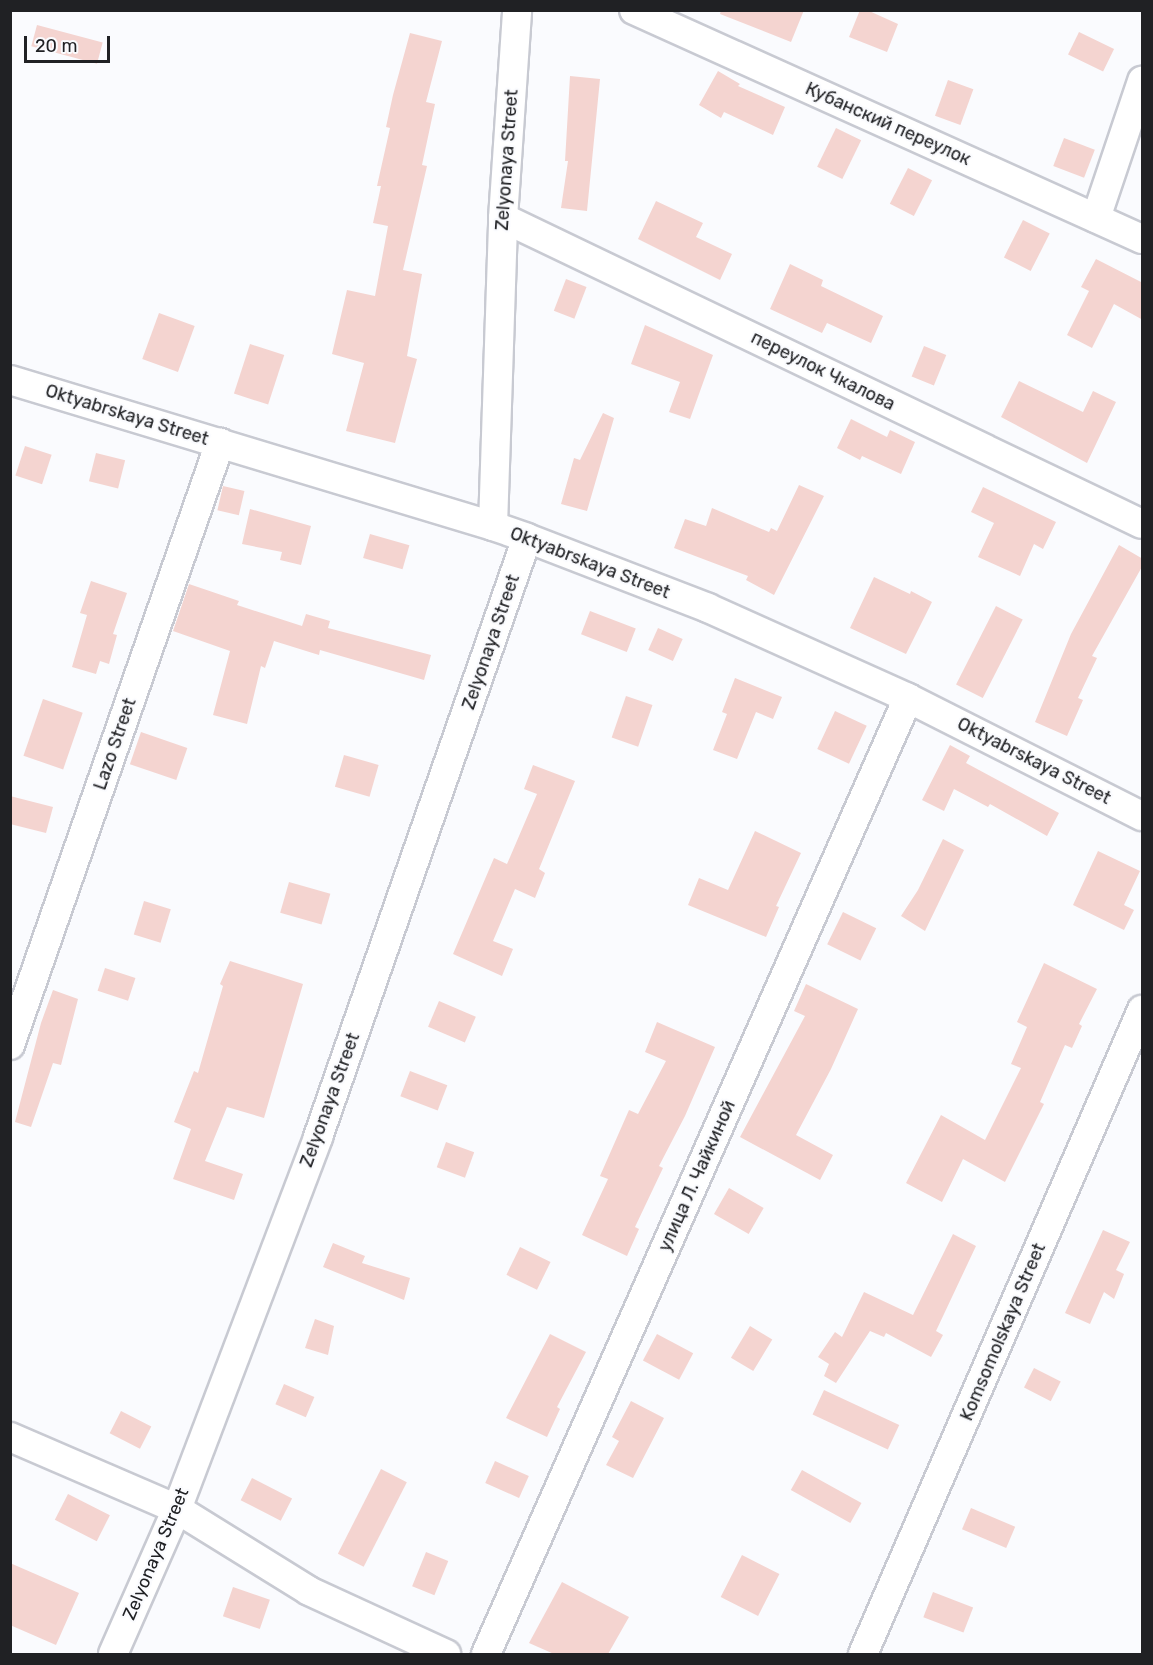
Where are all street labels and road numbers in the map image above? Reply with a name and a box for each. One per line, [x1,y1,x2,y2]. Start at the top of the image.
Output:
street label: Кубанский переулок [802,78,974,170]
street label: Zelyonaya Street [491,89,523,231]
street label: переулок Чкалова [747,327,899,415]
street label: Oktyabrskaya Street [43,380,211,450]
street label: Oktyabrskaya Street [507,523,673,603]
street label: Zelyonaya Street [458,572,524,712]
street label: Lazo Street [89,695,141,793]
street label: Oktyabrskaya Street [954,713,1114,809]
street label: Zelyonaya Street [296,1030,364,1170]
street label: улица Л. Чайкиной [654,1097,740,1255]
street label: Komsomolskaya Street [956,1240,1050,1424]
street label: Zelyonaya Street [118,1485,194,1623]

